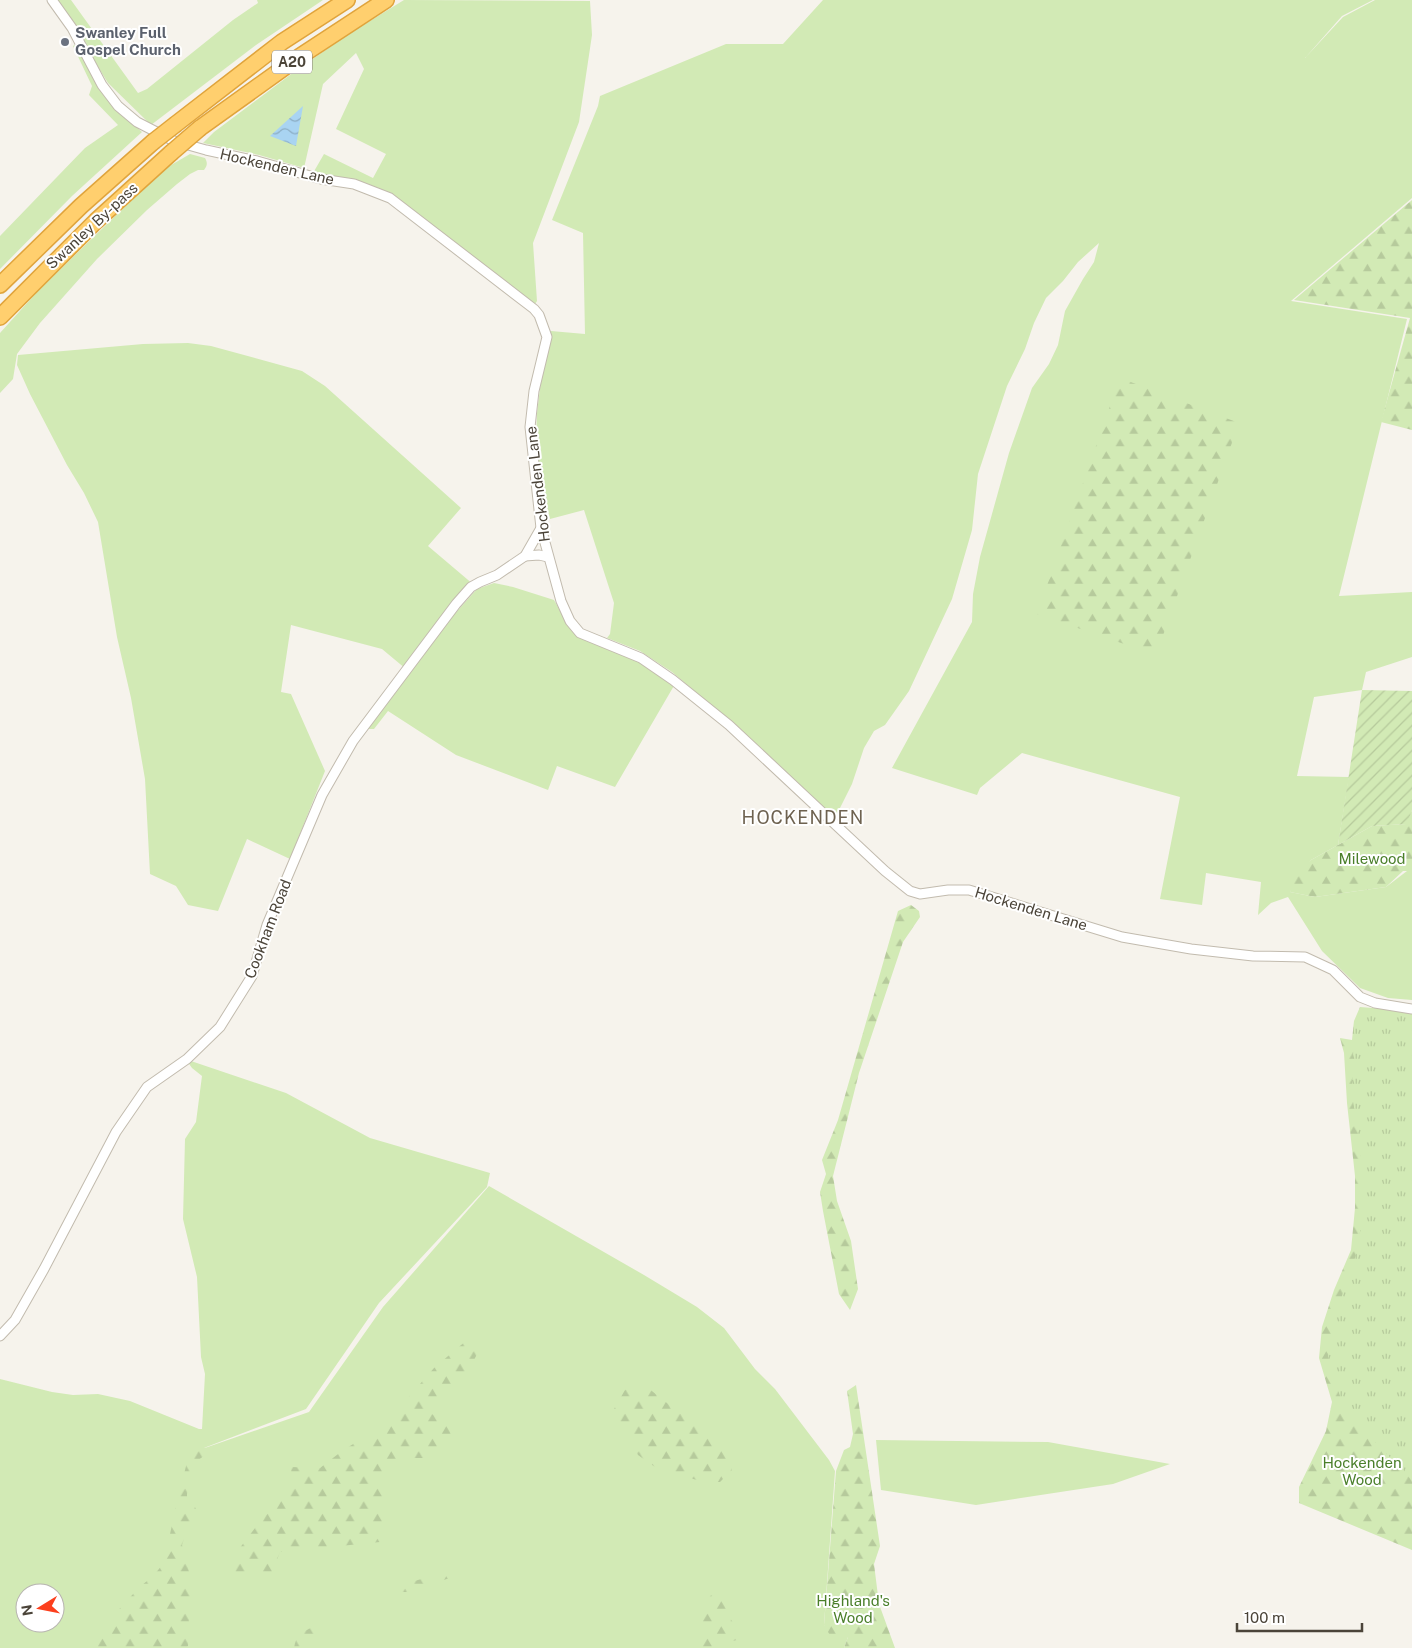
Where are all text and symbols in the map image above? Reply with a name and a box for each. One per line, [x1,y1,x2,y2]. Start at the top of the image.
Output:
place label: Swanley Full Gospel Church [75,24,181,58]
marker: Swanley Full Gospel Church [59,36,71,48]
road number: A20 [272,51,312,74]
street label: Hockenden Lane [218,145,336,188]
street label: Swanley By-pass [42,179,141,272]
street label: Hockenden Lane [522,425,553,543]
district label: HOCKENDEN [742,807,864,828]
park label: Milewood [1338,850,1406,867]
street label: Cookham Road [241,877,294,981]
street label: Hockenden Lane [973,883,1089,934]
park label: Hockenden Wood [1322,1454,1402,1488]
north arrow [15,1583,65,1633]
park label: Highland's Wood [816,1592,890,1626]
scale bar [1237,1600,1362,1632]
text: N [18,1603,36,1617]
text: 100 m [1244,1609,1285,1626]

